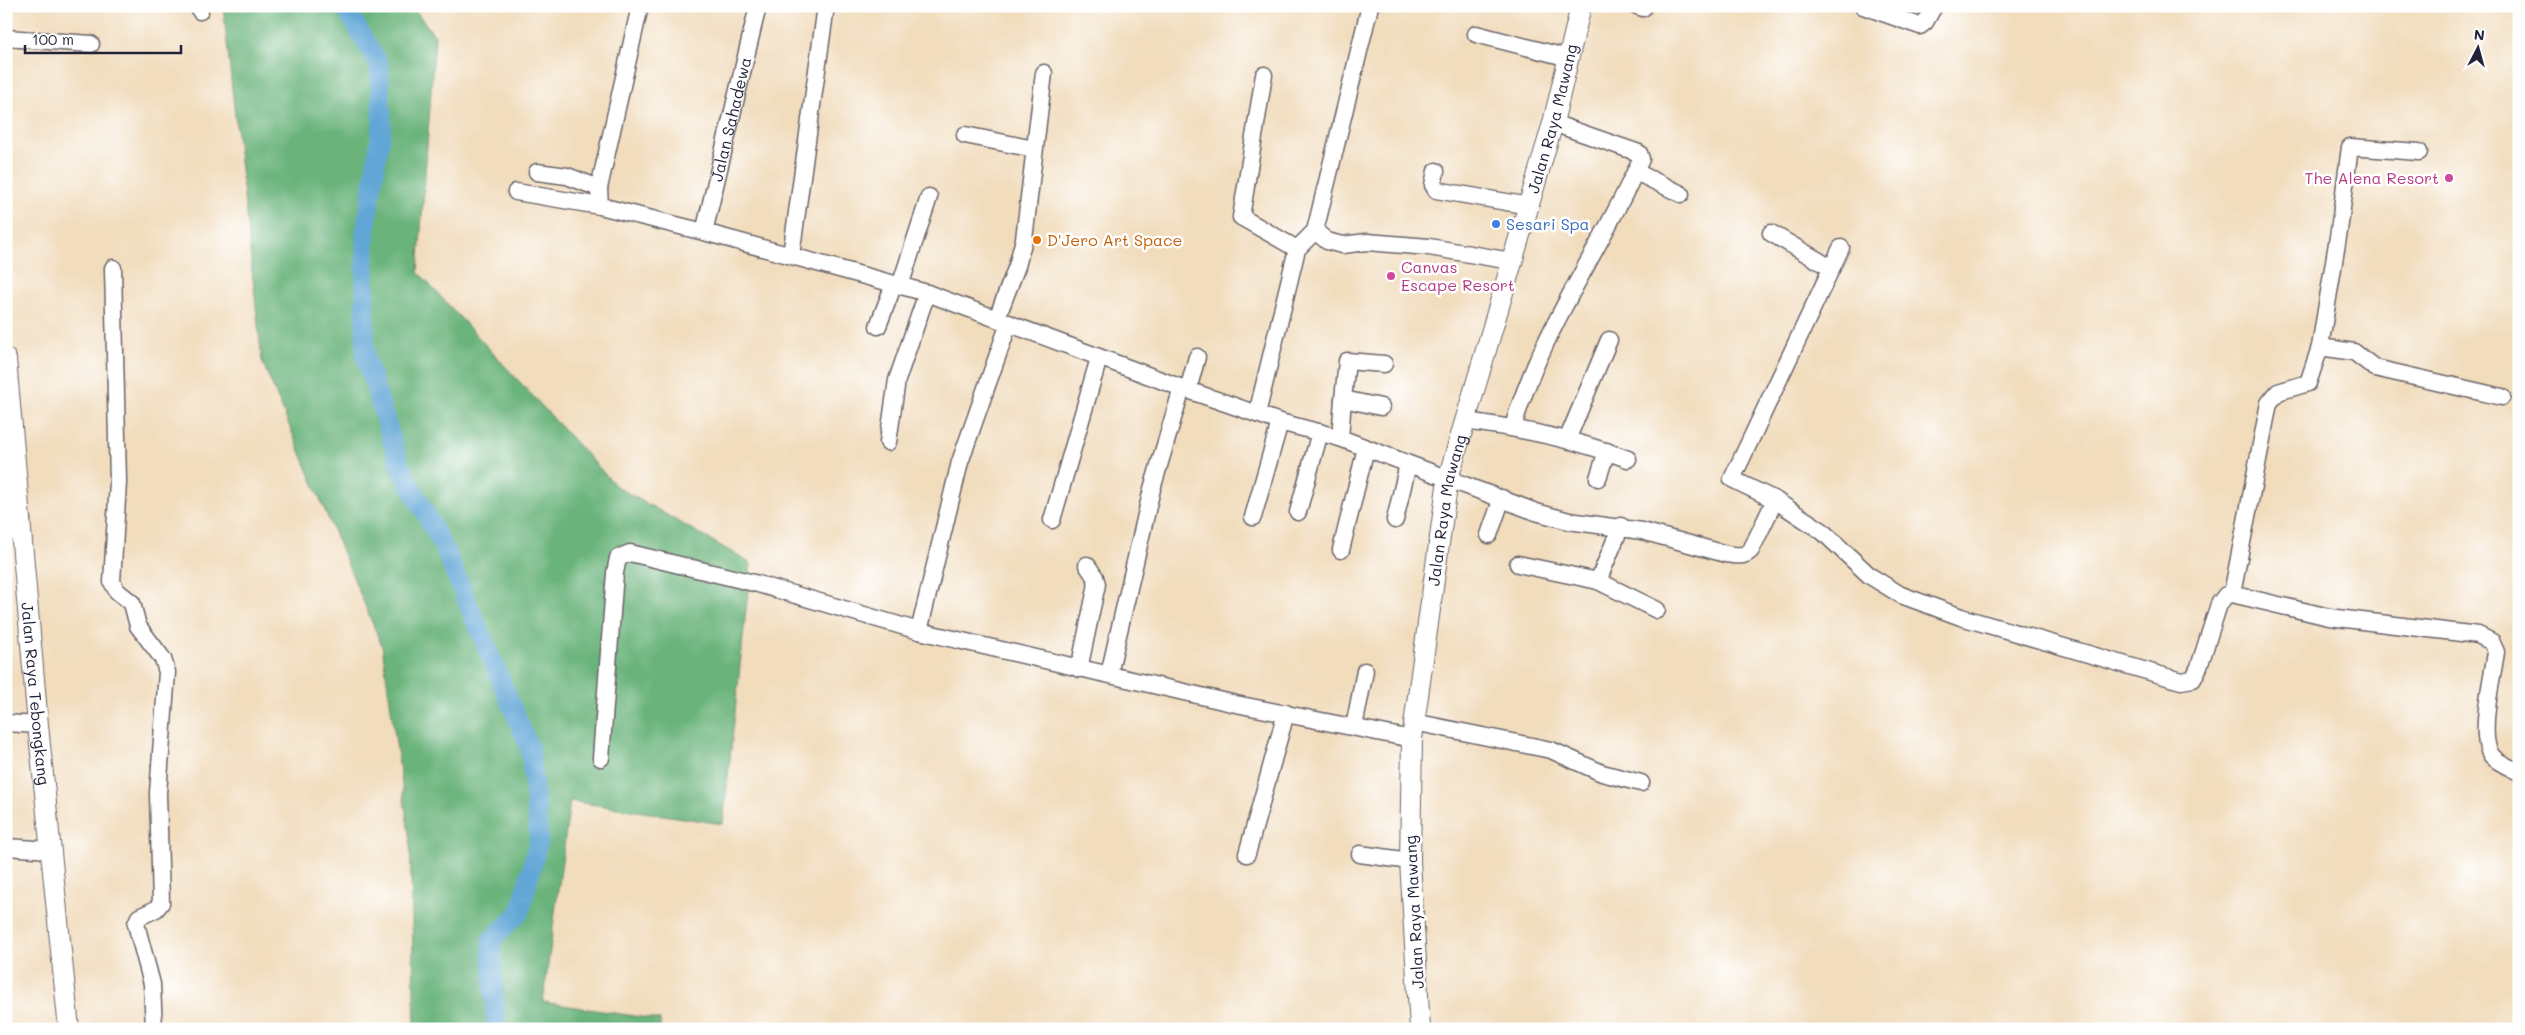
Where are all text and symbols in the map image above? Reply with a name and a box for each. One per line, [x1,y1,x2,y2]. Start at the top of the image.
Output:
scale bar [25,22,181,54]
north arrow [2452,22,2502,72]
text: N [2473,25,2486,45]
text: 100 m [32,29,74,49]
street label: Jalan Raya Mawang [1522,42,1582,196]
street label: Jalan Sahadewa [705,55,755,183]
place label: The Alena Resort [2305,167,2439,188]
marker: The Alena Resort [2443,172,2455,184]
place label: Sesari Spa [1506,213,1590,234]
marker: Sesari Spa [1490,218,1502,230]
place label: D'Jero Art Space [1047,229,1182,250]
marker: D'Jero Art Space [1031,234,1043,246]
place label: Canvas Escape Resort [1401,256,1515,295]
marker: Canvas Escape Resort [1385,270,1397,282]
street label: Jalan Raya Mawang [1422,432,1471,587]
street label: Jalan Raya Tebongkang [17,601,55,786]
street label: Jalan Raya Mawang [1399,835,1428,989]

